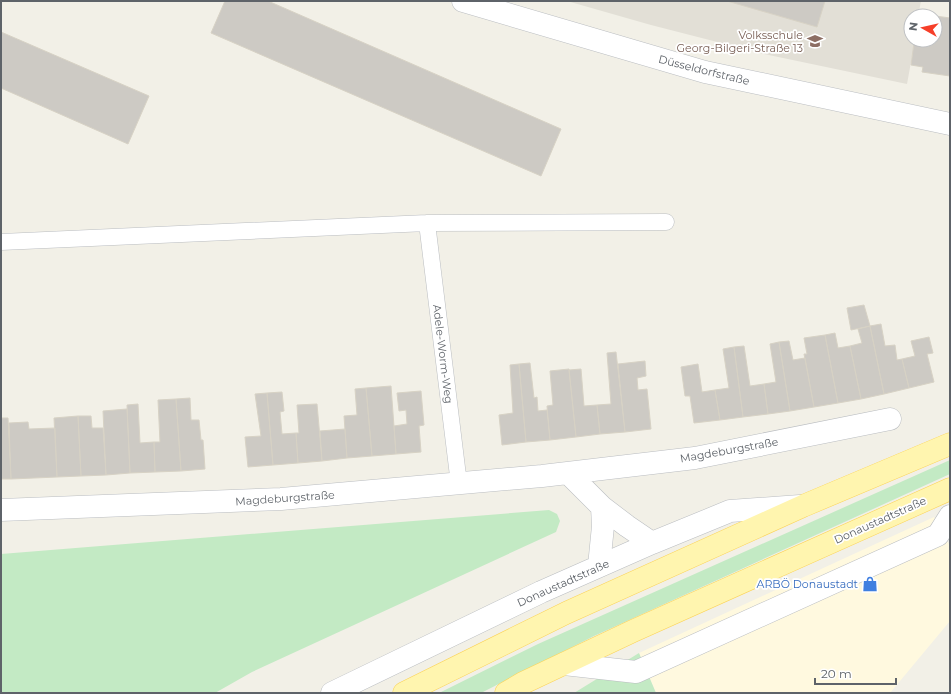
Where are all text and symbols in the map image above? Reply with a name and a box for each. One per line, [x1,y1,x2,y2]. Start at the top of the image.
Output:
north arrow [903,8,943,48]
text: N [906,21,921,32]
place label: Volksschule Georg-Bilgeri-Straße 13 [677,28,803,55]
school or university icon: Volksschule Georg-Bilgeri-Straße 13 [806,32,824,50]
street label: Düsseldorfstraße [657,52,751,88]
street label: Adele-Worm-Weg [430,304,456,404]
street label: Magdeburgstraße [679,434,780,466]
street label: Magdeburgstraße [235,488,336,508]
street label: Donaustadtstraße [832,493,929,547]
street label: Donaustadtstraße [515,556,612,610]
shop icon: ARBÖ Donaustadt [861,575,879,593]
place label: ARBÖ Donaustadt [757,577,859,591]
scale bar [815,660,896,686]
text: 20 m [821,666,852,681]

